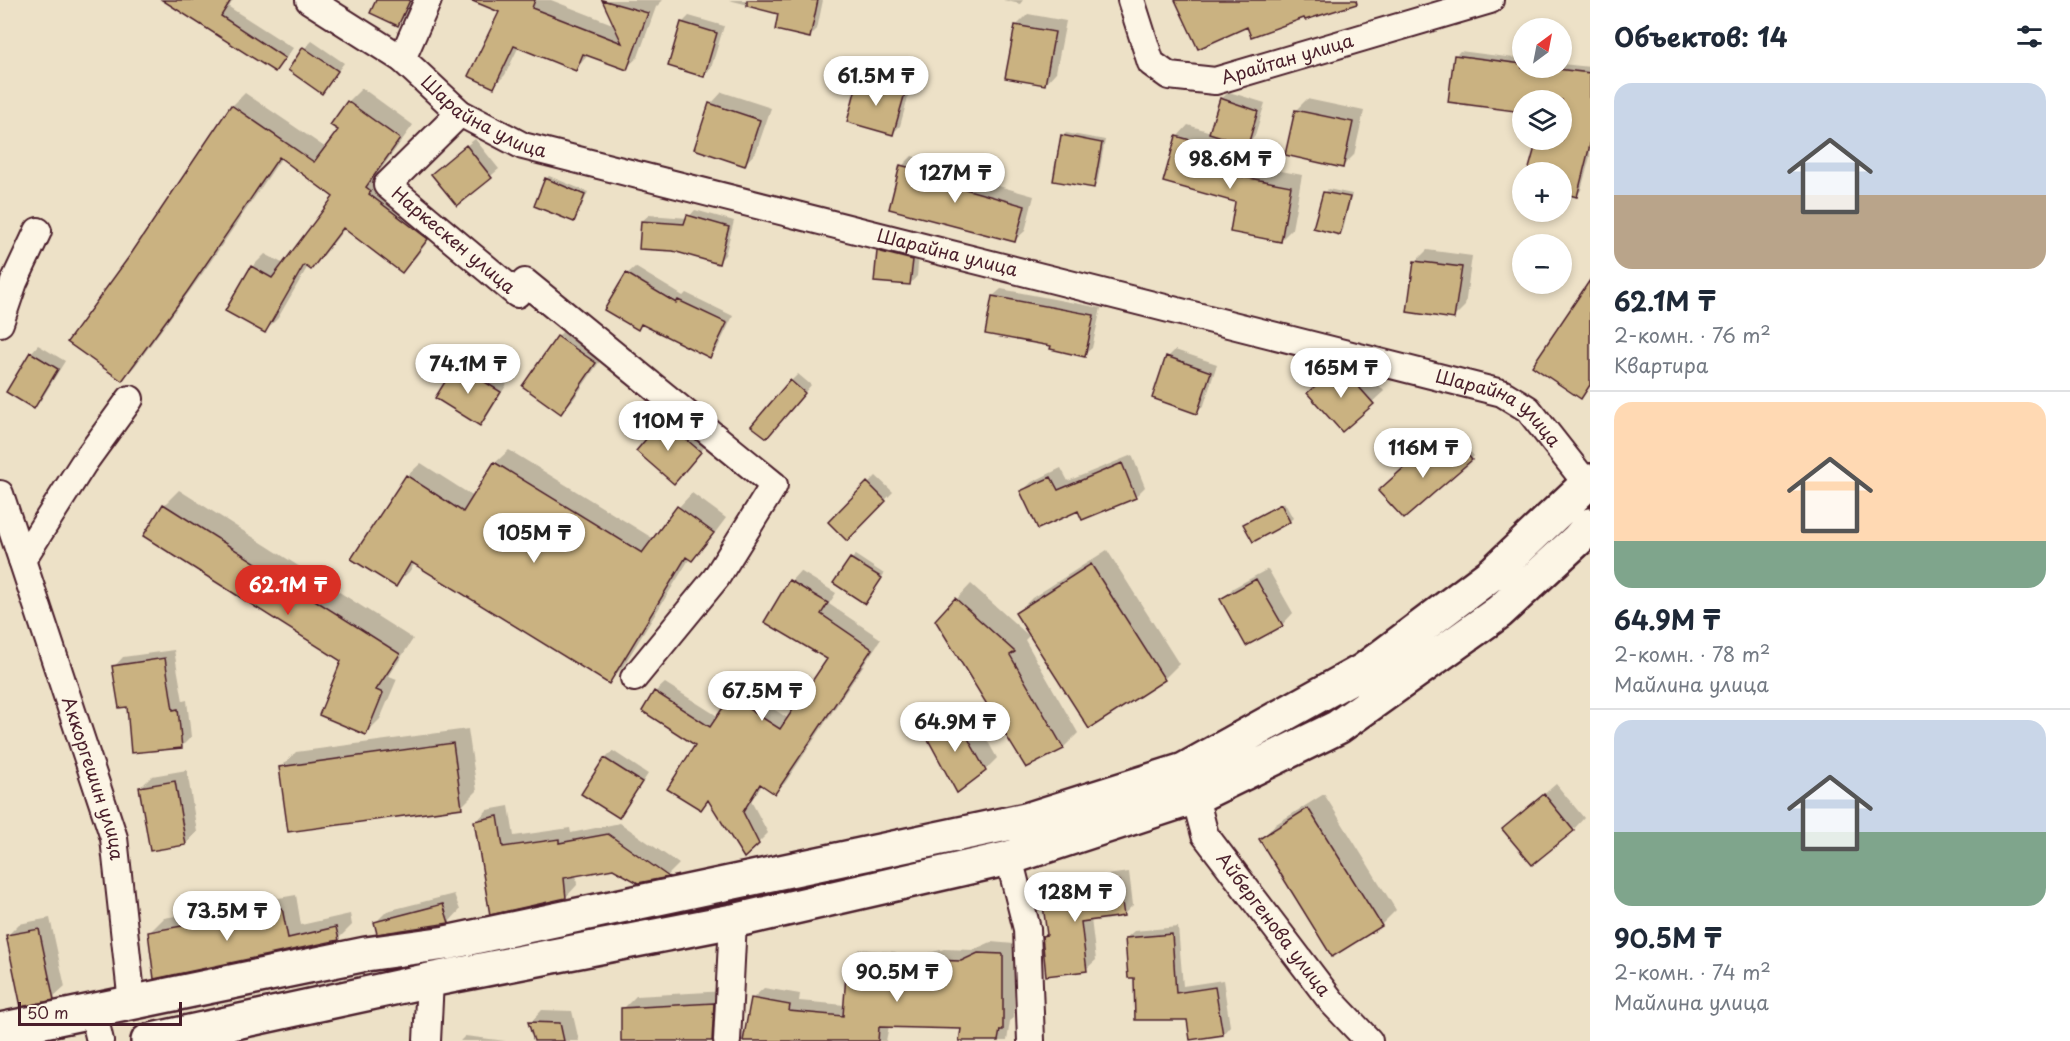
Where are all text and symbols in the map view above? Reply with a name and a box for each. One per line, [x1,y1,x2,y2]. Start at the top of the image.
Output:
text: Объектов: 14 [1614,17,1788,56]
north arrow [1512,18,1572,78]
map controls [1512,18,1572,294]
icon: filters [2013,20,2046,53]
street label: Арайтан улица [1217,26,1357,91]
pin: 61.5M ₸ [821,56,931,107]
text: 61.5M ₸ [838,60,914,90]
street label: Шарайна улица [416,68,550,164]
button: layers [1512,90,1572,150]
icon: home [1776,122,1884,230]
pin: 98.6M ₸ [1175,139,1285,190]
text: 98.6M ₸ [1189,143,1271,173]
pin: 127M ₸ [906,153,1004,204]
text: 127M ₸ [919,157,991,187]
button: + [1512,162,1572,222]
street label: Наркескен улица [386,179,523,300]
street label: Шарайна улица [874,221,1022,282]
button: − [1512,234,1572,294]
text: 62.1M ₸ [1614,281,1716,320]
text: 2-комн. · 76 m² [1614,320,1771,350]
pin: 74.1M ₸ [413,344,523,395]
text: 74.1M ₸ [429,348,507,378]
pin: 165M ₸ [1292,348,1390,399]
text: Квартира [1614,350,1708,380]
text: 165M ₸ [1304,352,1378,382]
street label: Шарайна улица [1433,362,1568,453]
pin: 110M ₸ [619,401,717,452]
text: 110M ₸ [633,405,703,435]
pin: 116M ₸ [1374,428,1472,479]
text: 116M ₸ [1388,432,1458,462]
icon: home [1776,441,1884,549]
pin: 105M ₸ [485,513,583,564]
text: 105M ₸ [497,517,571,547]
pin: 62.1M ₸ [233,565,343,616]
text: 62.1M ₸ [249,569,327,599]
text: 64.9M ₸ [1614,600,1720,639]
text: 2-комн. · 78 m² [1614,639,1770,669]
text: Майлина улица [1614,669,1769,699]
pin: 67.5M ₸ [707,671,817,722]
text: 67.5M ₸ [722,675,802,705]
street label: Аккоргешин улица [56,693,131,862]
pin: 64.9M ₸ [900,702,1010,753]
text: 64.9M ₸ [914,706,996,736]
icon: home [1776,759,1884,867]
street label: Айбергенова улица [1211,846,1338,1002]
pin: 128M ₸ [1026,872,1124,923]
text: 128M ₸ [1038,876,1112,906]
pin: 73.5M ₸ [172,891,282,942]
text: 73.5M ₸ [187,895,267,925]
text: 90.5M ₸ [1614,918,1721,957]
pin: 90.5M ₸ [842,952,952,1003]
text: 90.5M ₸ [856,956,938,986]
text: 2-комн. · 74 m² [1614,957,1771,987]
text: Майлина улица [1614,987,1769,1017]
scale bar [18,999,182,1026]
text: 50 m [27,1000,68,1024]

